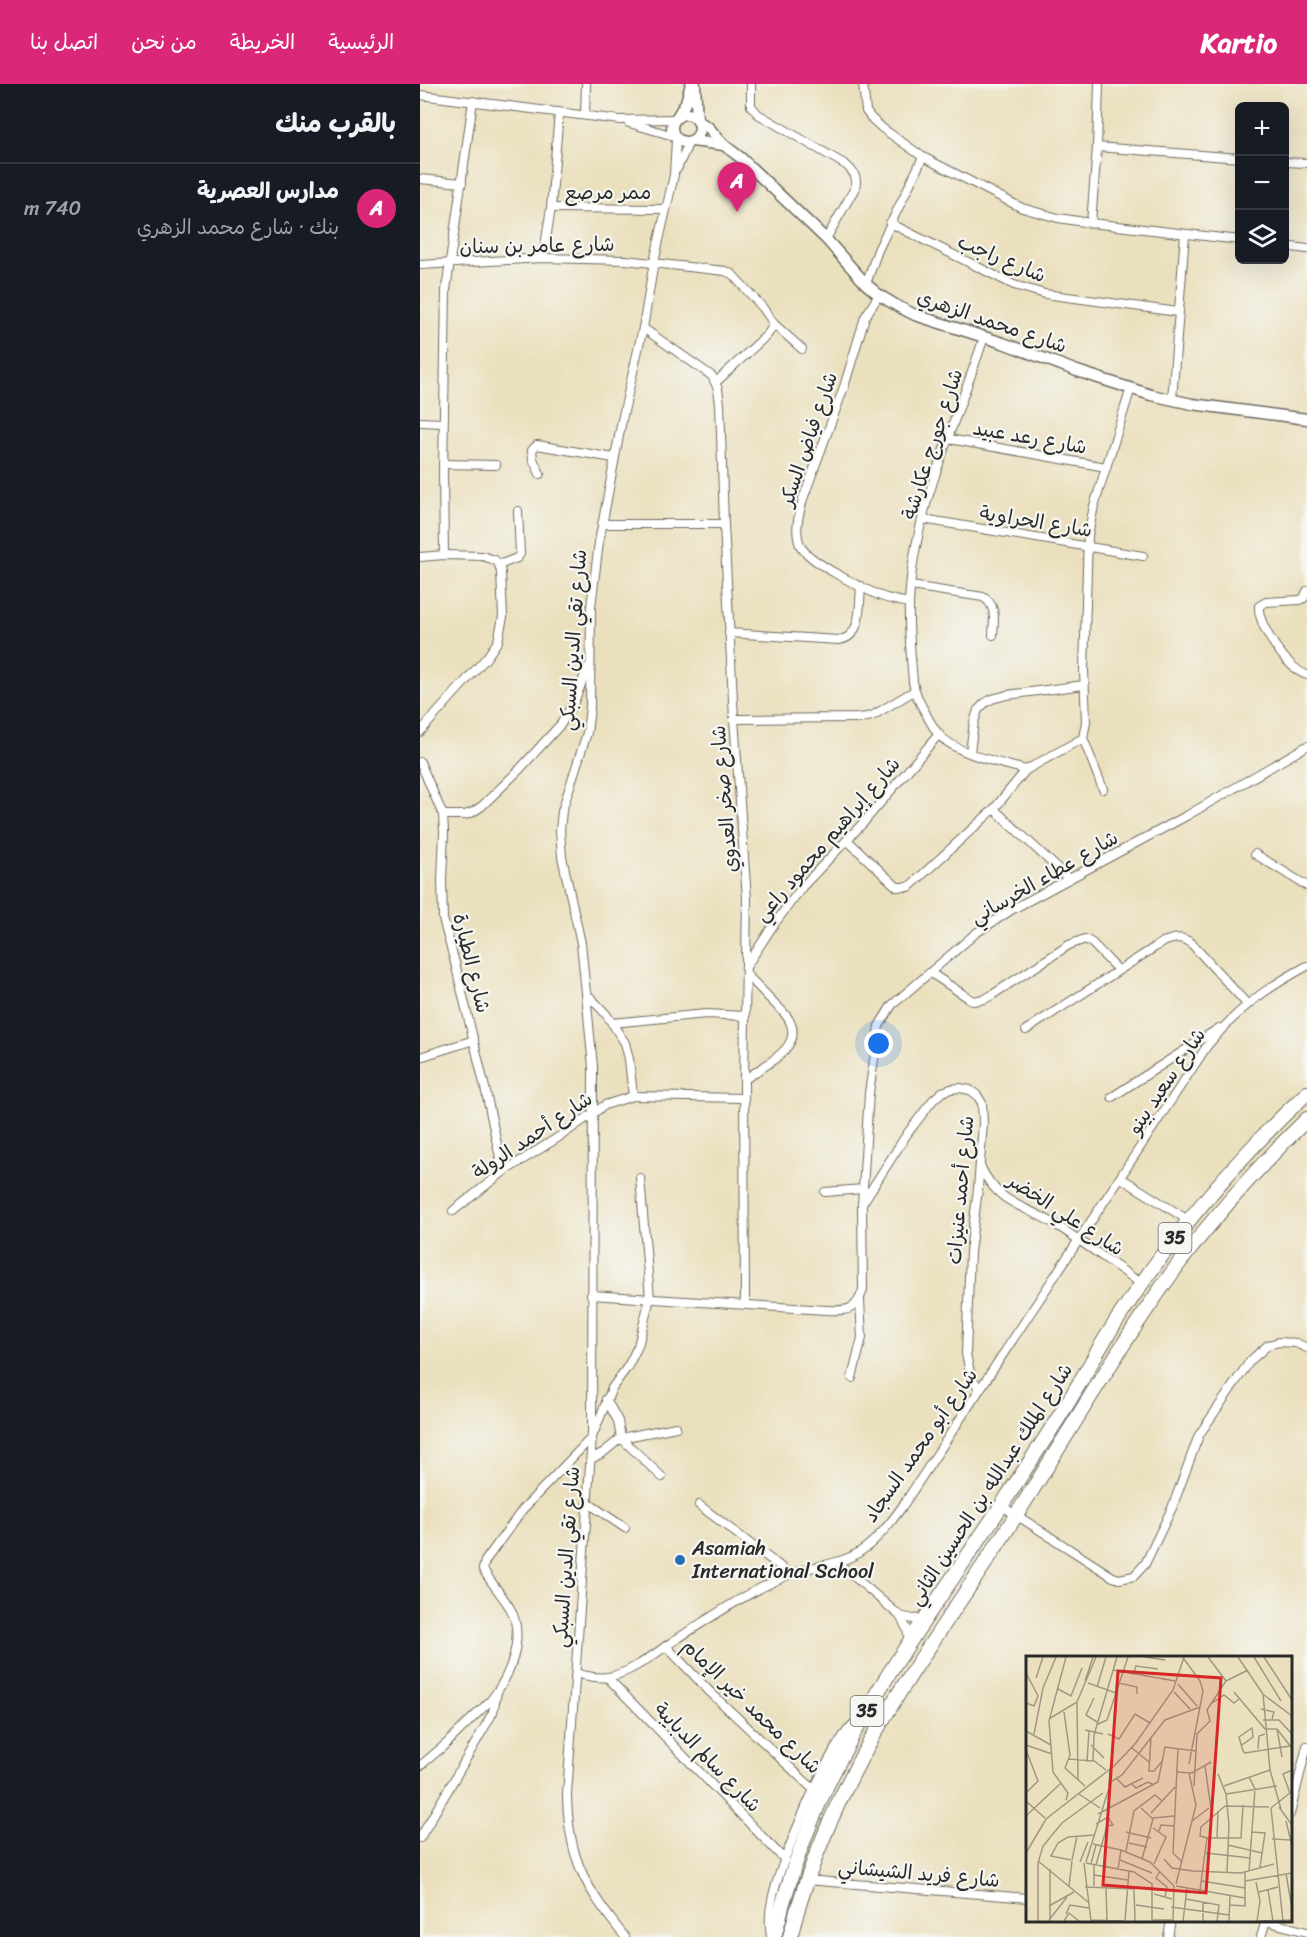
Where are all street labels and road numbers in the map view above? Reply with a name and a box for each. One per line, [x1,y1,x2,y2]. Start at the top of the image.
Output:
street label: ممر مرصع [565,175,651,210]
street label: شارع راجب [952,224,1052,293]
street label: شارع عامر بن سنان [459,227,615,264]
street label: شارع محمد الزهري [912,279,1072,364]
street label: شارع جورج عكارشة [892,364,973,524]
street label: شارع فياض السكر [768,367,848,513]
street label: شارع رعد عبيد [970,410,1090,465]
street label: شارع الحراوية [977,495,1095,548]
street label: شارع تقي الدين السبكي [550,548,597,732]
street label: شارع صخر العدوي [701,724,748,874]
street label: شارع إبراهيم محمود راعي [745,749,910,930]
street label: شارع عطاء الخرساني [963,821,1125,934]
street label: شارع الطيارة [442,910,501,1017]
street label: شارع سعيد بينو [1117,1021,1215,1143]
street label: شارع أحمد الرولة [465,1082,600,1189]
street label: شارع أحمد عنيزات [937,1114,984,1266]
street label: شارع علي الخضر [998,1162,1131,1266]
road number: 35 [1158,1223,1191,1253]
street label: شارع الملك عبدالله بن الحسين الثاني [898,1356,1082,1613]
street label: شارع أبو محمد السجاد [854,1361,987,1530]
street label: شارع تقي الدين السبكي [543,1465,590,1649]
street label: شارع محمد خير الإمام [673,1630,830,1783]
street label: شارع سالم الدبايبة [645,1694,770,1821]
road number: 35 [850,1696,884,1726]
street label: شارع فريد الشيشاني [837,1849,1001,1898]

